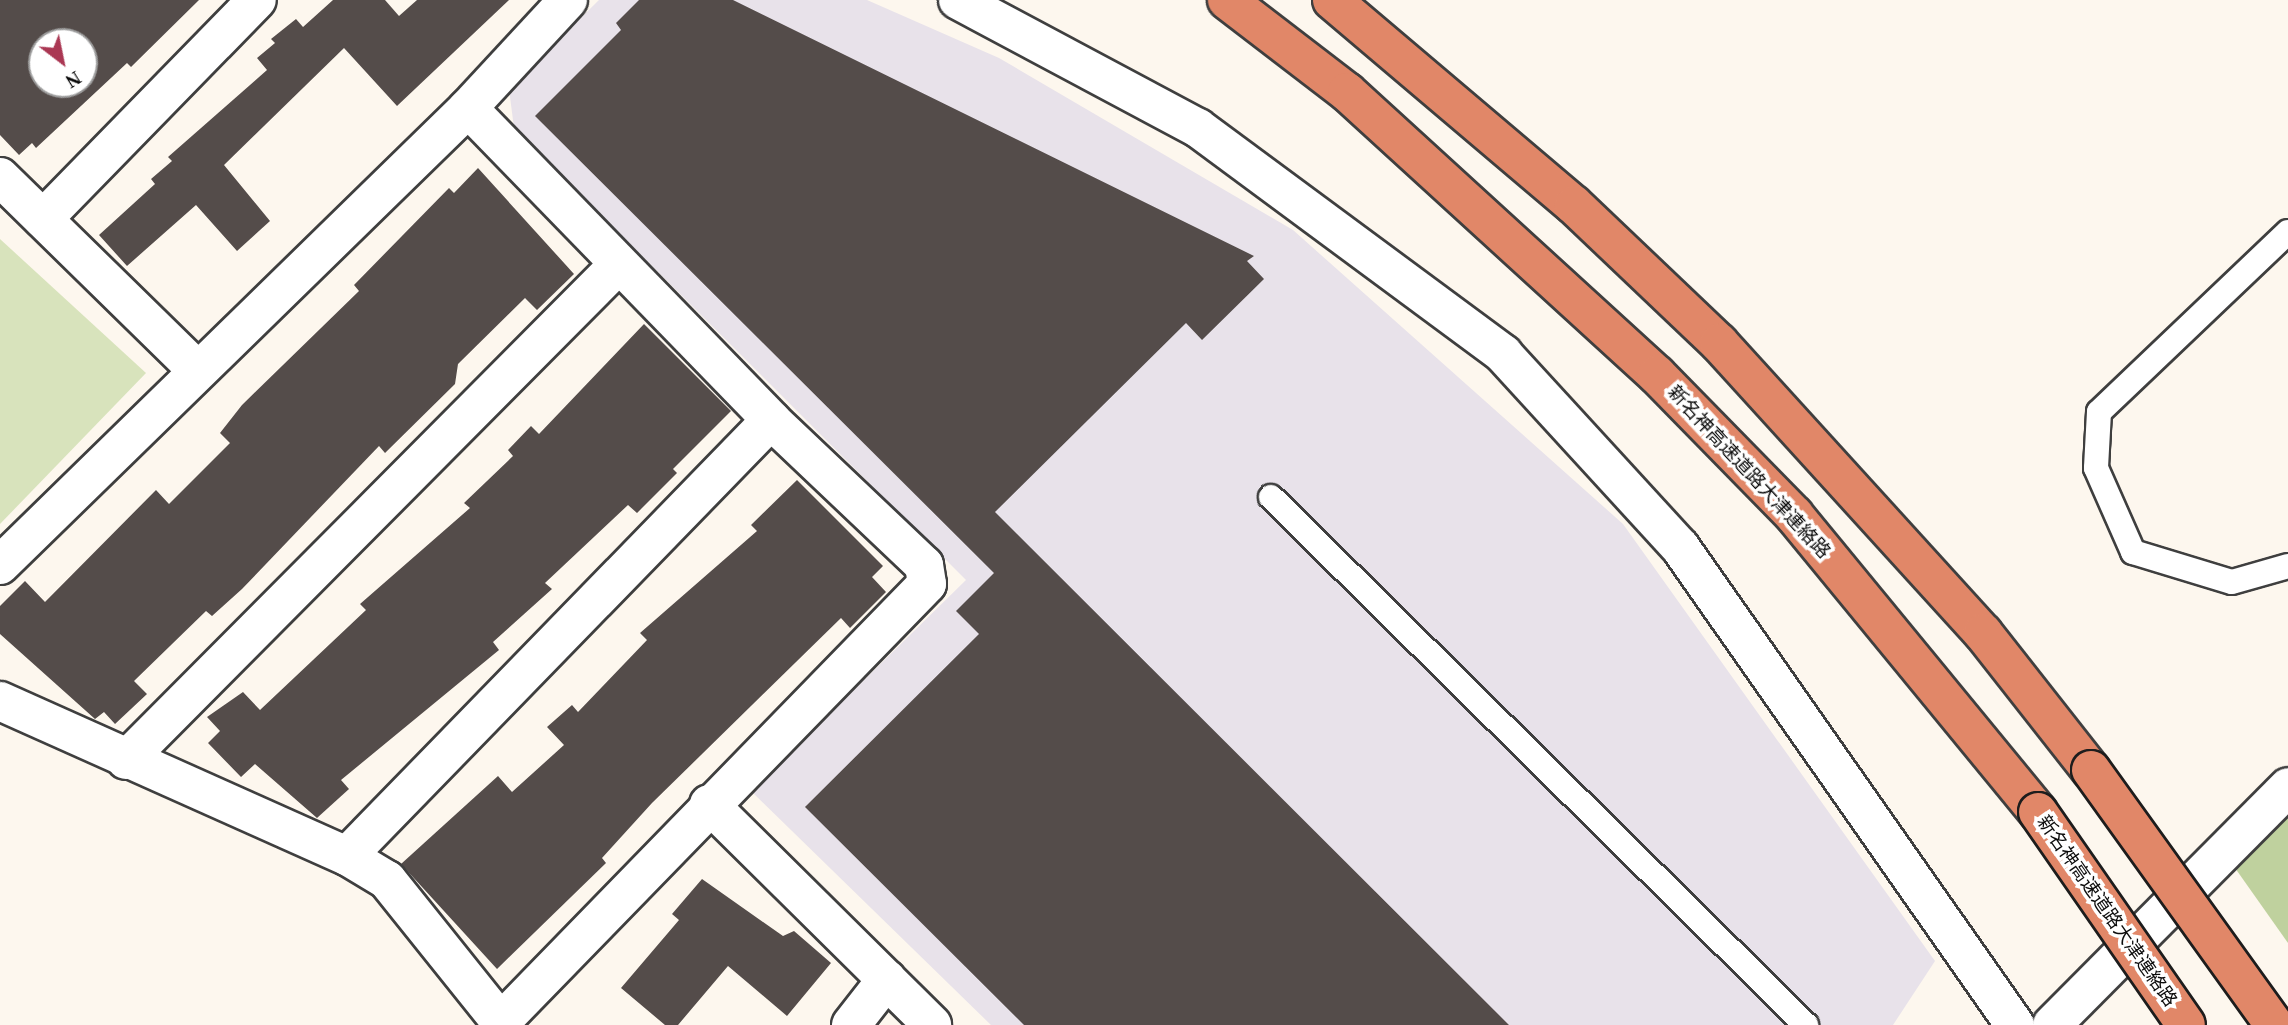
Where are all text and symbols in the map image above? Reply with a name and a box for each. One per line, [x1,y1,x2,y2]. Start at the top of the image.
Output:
north arrow [28,28,98,98]
text: N [62,67,85,92]
street label: 新名神高速道路大津連絡路 [1663,381,1835,563]
street label: 新名神高速道路大津連絡路 [2032,811,2182,1011]

